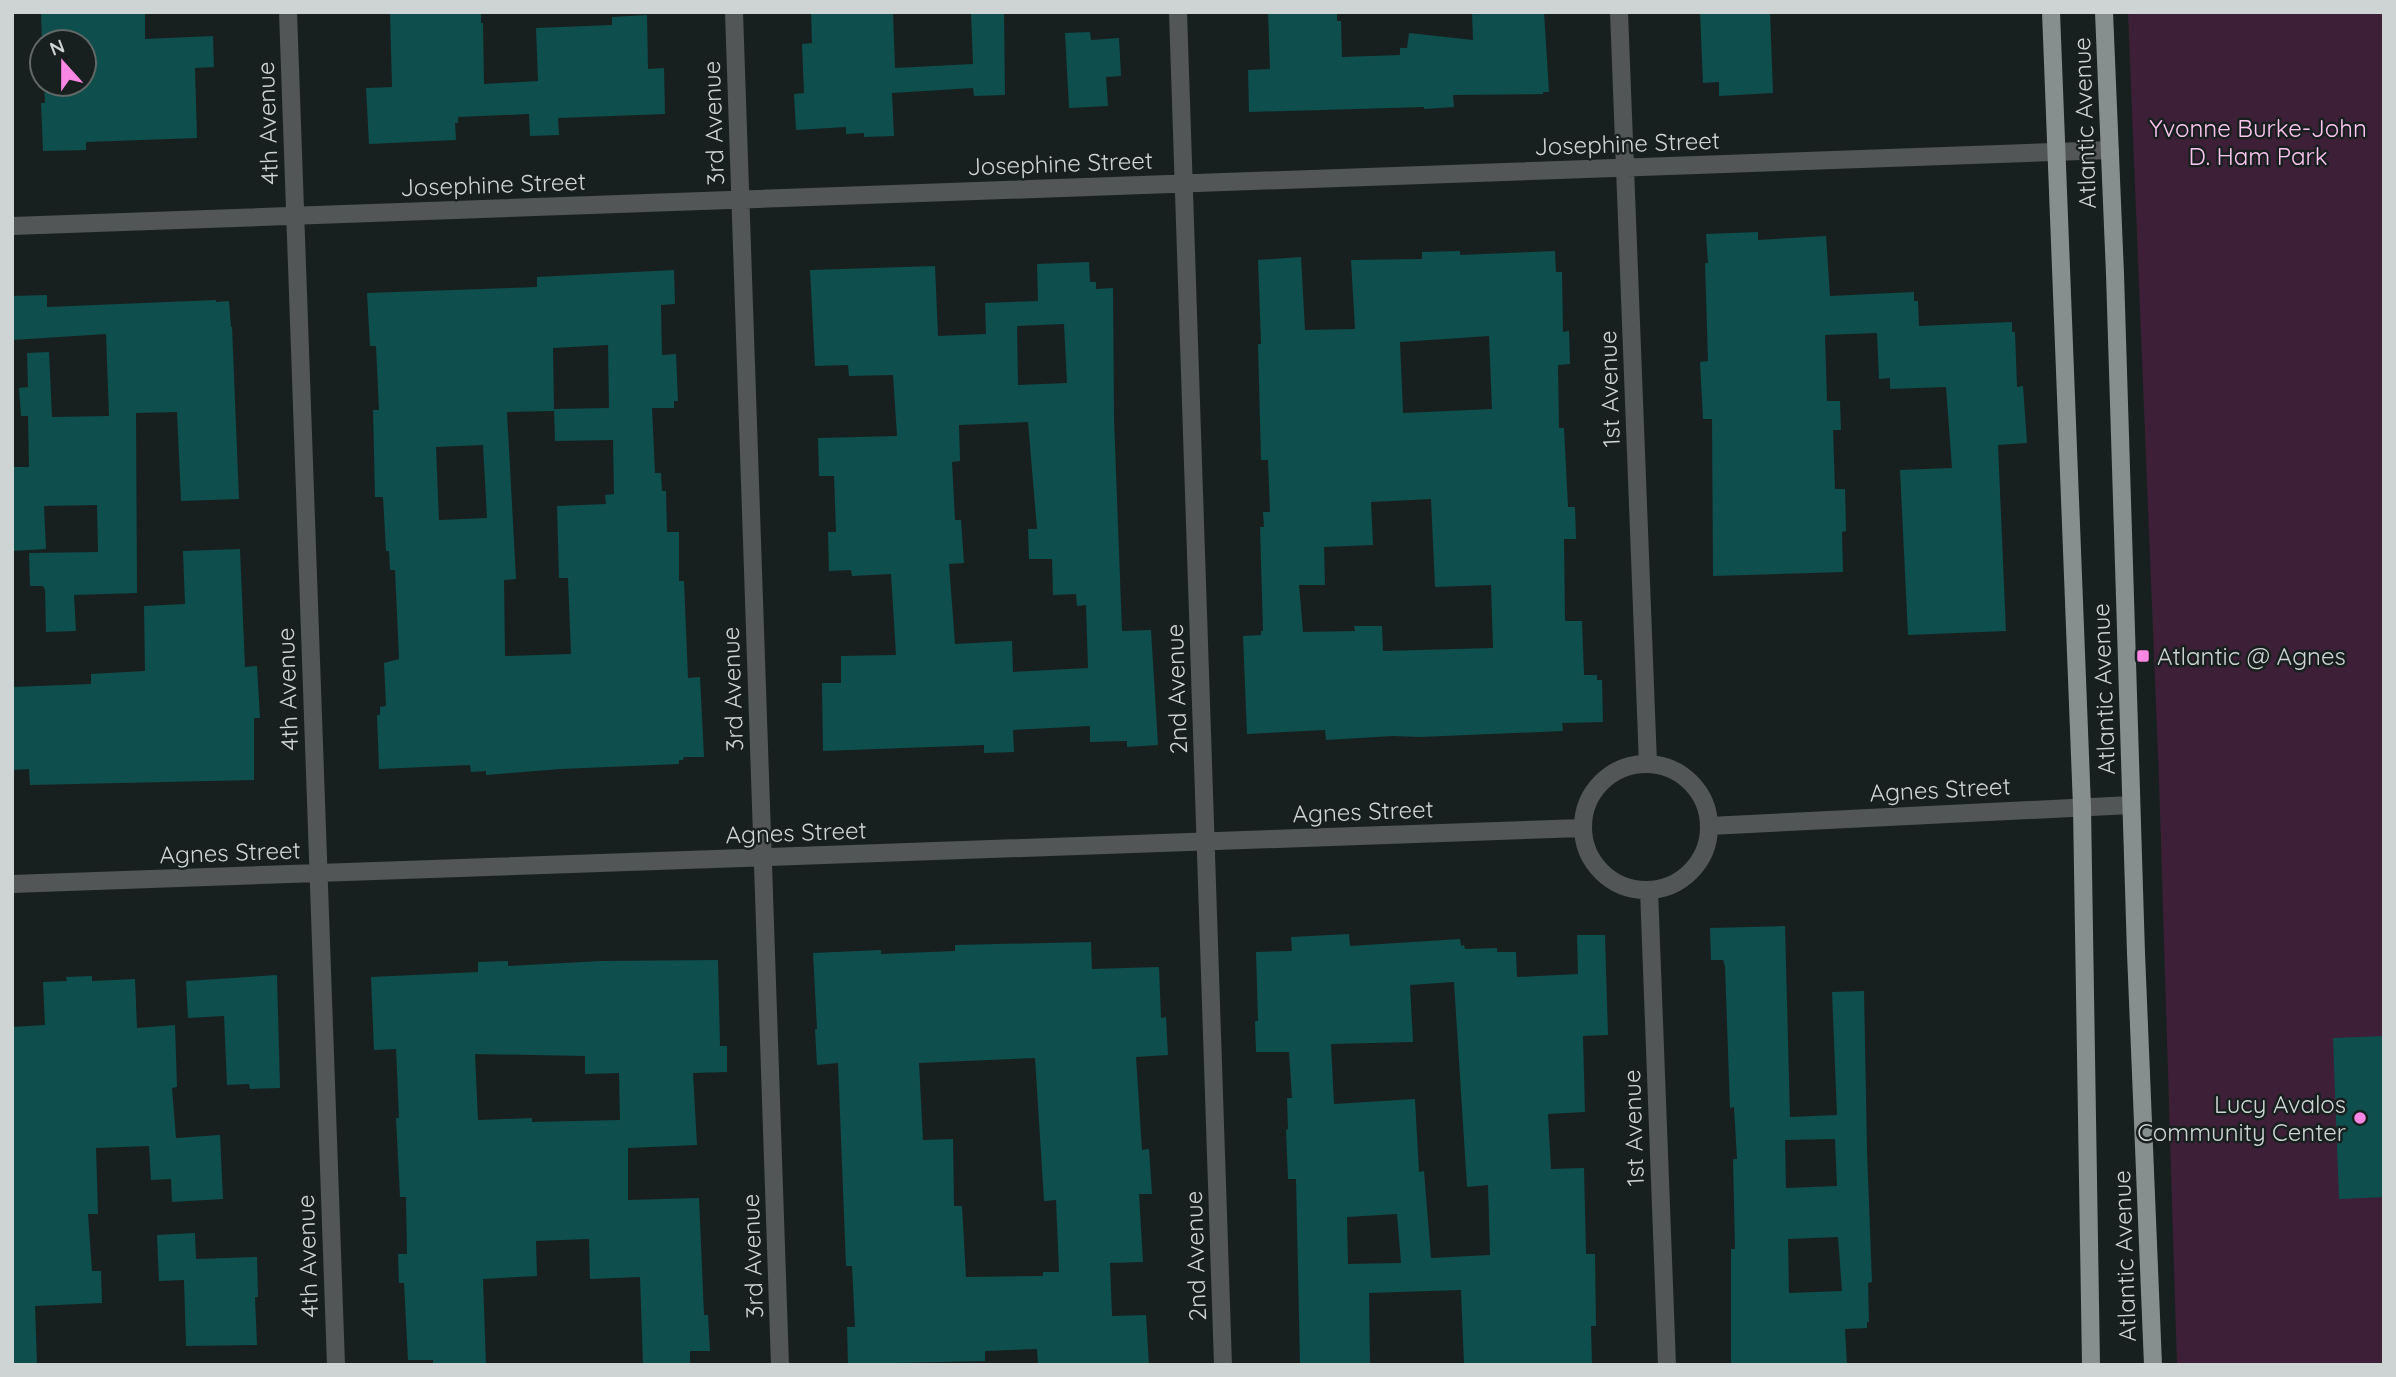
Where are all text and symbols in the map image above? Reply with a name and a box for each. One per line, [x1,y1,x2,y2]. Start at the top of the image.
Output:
north arrow [28,28,98,98]
text: N [46,33,68,61]
street label: Atlantic Avenue [2066,37,2102,209]
street label: 3rd Avenue [696,60,730,186]
street label: 4th Avenue [250,61,284,185]
park label: Yvonne Burke-John D. Ham Park [2149,113,2367,171]
street label: Josephine Street [1534,125,1720,161]
street label: Josephine Street [967,145,1153,181]
street label: Josephine Street [400,166,586,202]
street label: 1st Avenue [1592,330,1626,448]
street label: Atlantic Avenue [2085,603,2121,775]
street label: 2nd Avenue [1159,623,1193,755]
street label: 3rd Avenue [715,626,749,752]
street label: 4th Avenue [270,627,304,751]
place label: Atlantic @ Agnes [2157,641,2346,671]
marker: Atlantic @ Agnes [2135,648,2151,664]
street label: Agnes Street [1869,770,2011,808]
street label: Agnes Street [1292,794,1434,828]
street label: Agnes Street [725,815,867,849]
street label: Agnes Street [159,835,301,869]
street label: 1st Avenue [1616,1069,1650,1187]
place label: Lucy Avalos Community Center [2137,1089,2346,1147]
marker: Lucy Avalos Community Center [2352,1110,2368,1126]
street label: Atlantic Avenue [2106,1170,2142,1342]
street label: 2nd Avenue [1178,1190,1212,1322]
street label: 3rd Avenue [735,1193,769,1319]
street label: 4th Avenue [290,1194,324,1318]

